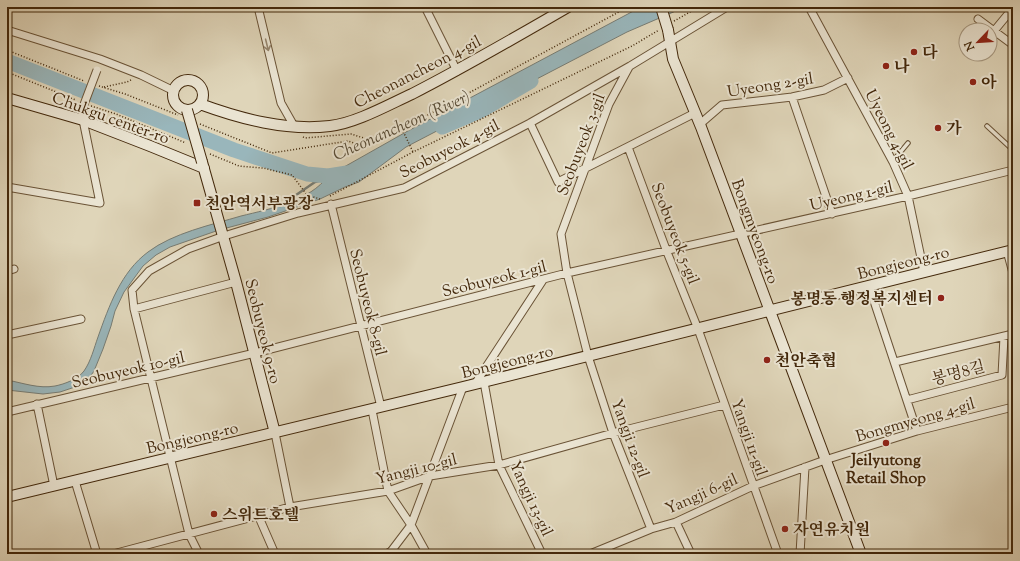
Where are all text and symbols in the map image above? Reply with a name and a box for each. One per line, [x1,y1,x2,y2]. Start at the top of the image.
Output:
north arrow [958,22,998,62]
street label: Cheonancheon 4-gil [350,31,486,115]
one-way arrow [264,38,271,51]
text: N [961,38,979,54]
place label: 다 [922,43,938,66]
marker: 다 [909,47,919,57]
place label: 나 [894,57,910,80]
marker: 나 [881,61,891,71]
street label: Uyeong 2-gil [726,68,816,105]
place label: 아 [981,73,997,96]
marker: 아 [968,77,978,87]
water label: Cheonancheon (River) [329,86,474,168]
street label: Uyeong 4-gil [858,86,918,175]
street label: Chukgu center-ro [48,87,172,151]
street label: Seobuyeok 3-gil [552,90,613,199]
street label: Seobuyeok 4-gil [396,115,505,185]
place label: 가 [946,119,962,142]
marker: 가 [933,123,943,133]
street label: Bongmyeong-ro [724,176,783,288]
street label: Uyeong 1-gil [808,177,896,218]
street label: Seobuyeok 5-gil [644,180,704,289]
place label: 천안역서부광장 [205,194,314,217]
marker: 천안역서부광장 [192,198,202,208]
street label: Bongjeong-ro [855,242,952,287]
street label: Seobuyeok 8-gil [342,247,391,359]
street label: Seobuyeok 1-gil [440,256,550,305]
street label: Seobuyeok 9-ro [237,277,286,387]
place label: 봉명동 행정복지센터 [790,289,933,312]
marker: 봉명동 행정복지센터 [936,293,946,303]
street label: Bongjeong-ro [459,341,556,386]
street label: Seobuyeok 10-gil [70,347,188,396]
place label: 천안축협 [775,351,837,374]
marker: 천안축협 [762,355,772,365]
street label: 봉명8길 [929,356,988,393]
street label: Bongmyeong 4-gil [853,393,979,449]
street label: Yangji 12-gil [604,396,654,482]
street label: Yangji 11-gil [724,396,772,480]
street label: Bongjeong-ro [144,418,241,461]
marker: Jeilyutong Retail Shop [881,438,891,448]
street label: Yangji 10-gil [373,449,460,492]
place label: Jeilyutong Retail Shop [846,450,926,491]
street label: Yangji 13-gil [502,457,558,541]
street label: Yangji 6-gil [662,469,743,522]
place label: 스위트호텔 [222,505,299,528]
marker: 스위트호텔 [209,509,219,519]
place label: 자연유치원 [793,520,870,543]
marker: 자연유치원 [780,524,790,534]

